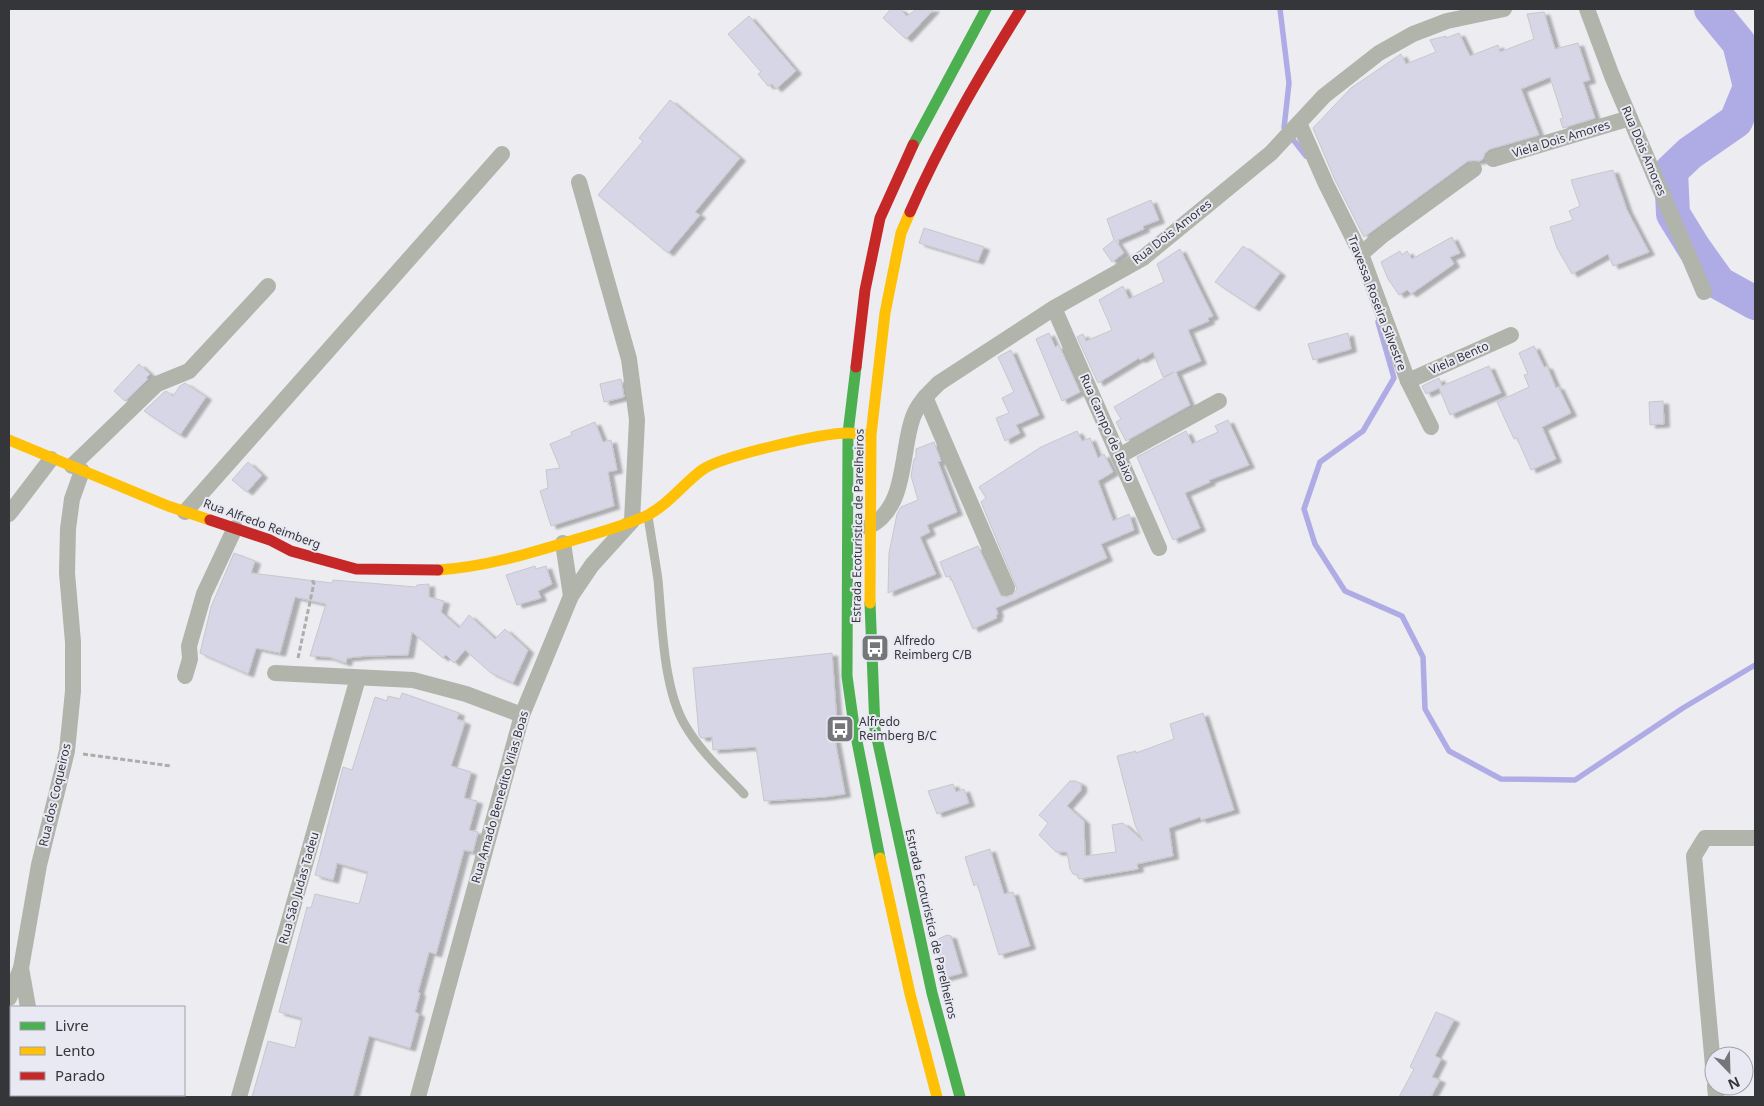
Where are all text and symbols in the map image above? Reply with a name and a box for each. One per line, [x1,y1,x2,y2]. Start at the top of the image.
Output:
street label: Rua Dois Amores [1618,103,1671,199]
street label: Viela Dois Amores [1510,116,1612,161]
street label: Rua Dois Amores [1129,195,1215,268]
street label: Travessa Roseira Silvestre [1344,233,1411,373]
street label: Viela Bento [1426,337,1491,378]
street label: Rua Campo de Baixo [1076,371,1139,484]
street label: Estrada Ecoturistica de Parelheiros [847,428,868,623]
street label: Rua Alfredo Reimberg [201,494,323,553]
place label: Alfredo Reimberg C/B [894,632,972,663]
bus stop icon: Alfredo Reimberg C/B [860,633,890,663]
street label: Rua Amado Benedito Vilas Boas [467,708,532,885]
place label: Alfredo Reimberg B/C [859,713,937,744]
bus stop icon: Alfredo Reimberg B/C [825,714,855,744]
street label: Rua dos Coqueiros [34,741,75,848]
street label: Estrada Ecoturistica de Parelheiros [901,827,962,1021]
street label: Rua São Judas Tadeu [274,830,323,946]
legend [10,1006,185,1096]
text: Livre [55,1015,89,1035]
text: Lento [55,1040,95,1060]
north arrow [1704,1046,1754,1096]
text: Parado [55,1065,105,1085]
text: N [1725,1072,1743,1094]

